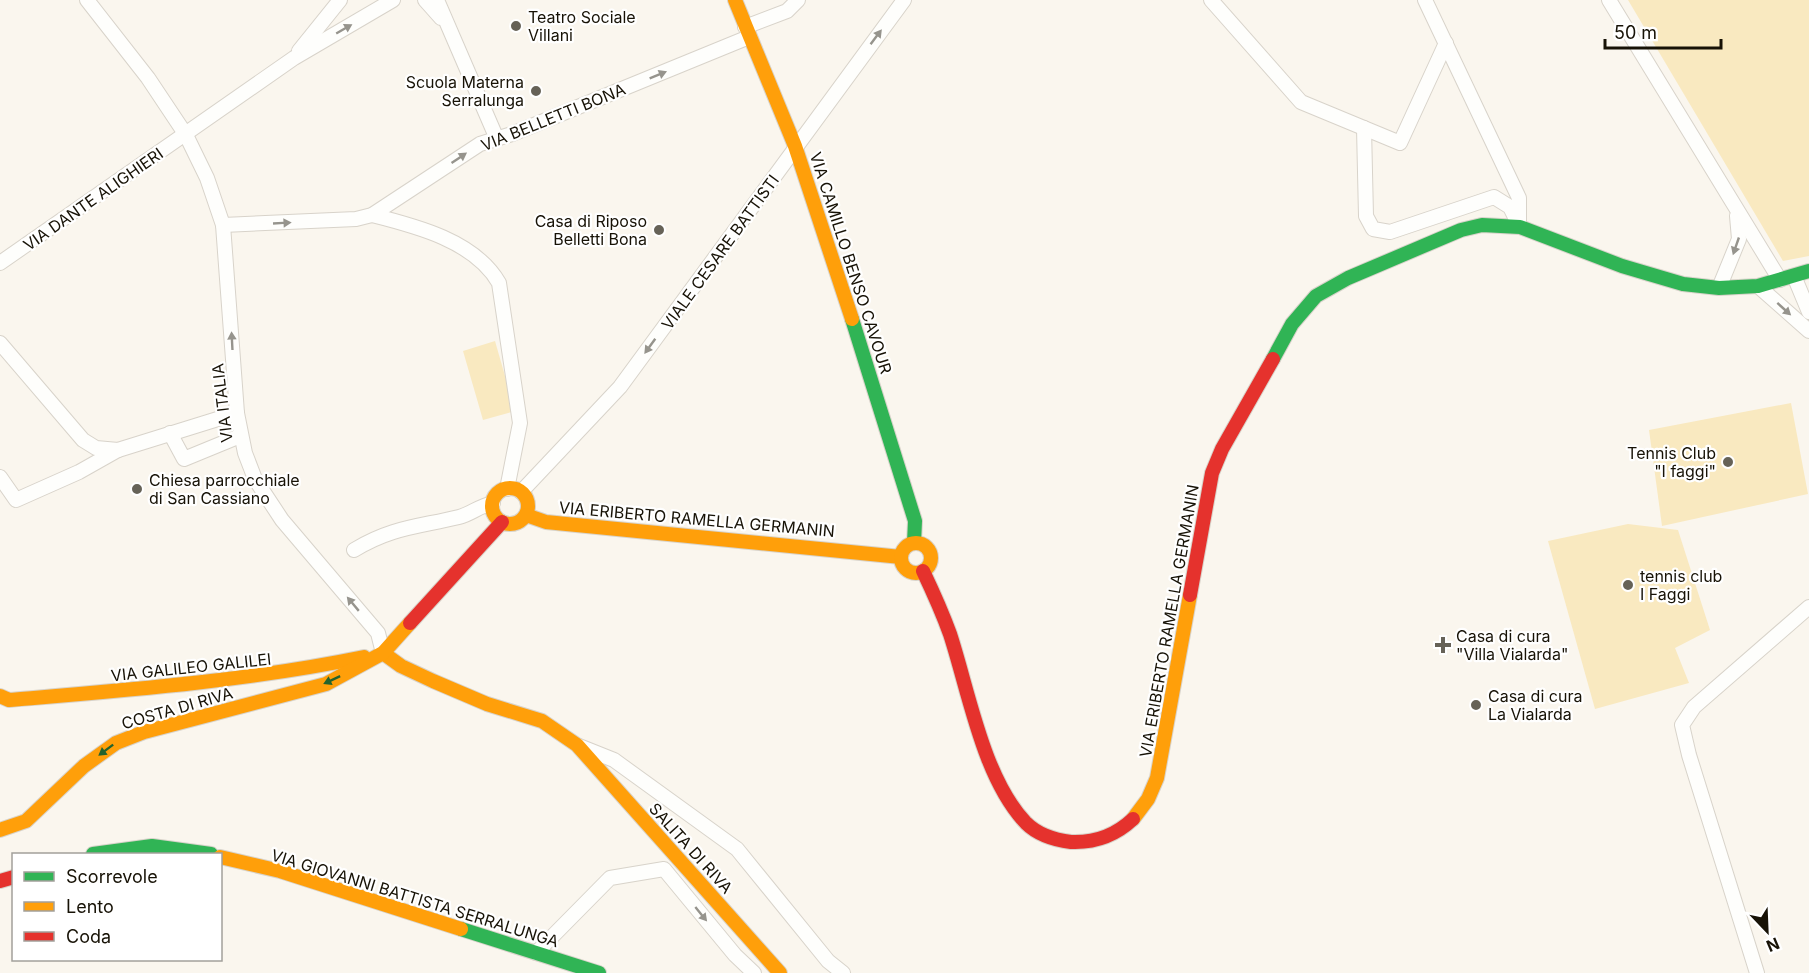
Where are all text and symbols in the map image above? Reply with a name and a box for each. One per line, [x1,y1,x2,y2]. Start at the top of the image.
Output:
place label: Teatro Sociale Villani [528,7,636,45]
scale bar [1605,12,1720,50]
marker: Teatro Sociale Villani [509,19,523,33]
text: 50 m [1614,22,1657,43]
one-way arrow [336,24,352,35]
one-way arrow [870,30,882,46]
one-way arrow [649,70,667,80]
place label: Scuola Materna Serralunga [406,72,524,110]
street label: VIA BELLETTI BONA [478,79,628,155]
marker: Scuola Materna Serralunga [529,84,543,98]
street label: VIA DANTE ALIGHIERI [19,143,167,255]
street label: VIA CAMILLO BENSO CAVOUR [806,150,896,376]
one-way arrow [451,153,467,164]
street label: VIALE CESARE BATTISTI [657,171,783,333]
place label: Casa di Riposo Belletti Bona [535,211,647,249]
one-way arrow [272,218,291,227]
marker: Casa di Riposo Belletti Bona [652,223,666,237]
one-way arrow [1731,237,1741,255]
one-way arrow [1776,302,1791,315]
one-way arrow [227,332,237,351]
one-way arrow [644,338,656,354]
street label: VIA ITALIA [207,362,237,444]
place label: Tennis Club "I faggi" [1627,443,1716,481]
marker: Tennis Club "I faggi" [1721,455,1735,469]
place label: Chiesa parrocchiale di San Cassiano [149,470,300,508]
marker: Chiesa parrocchiale di San Cassiano [130,482,144,496]
street label: VIA ERIBERTO RAMELLA GERMANIN [1135,483,1203,759]
street label: VIA ERIBERTO RAMELLA GERMANIN [558,497,836,541]
place label: tennis club I Faggi [1640,566,1722,604]
marker: tennis club I Faggi [1621,578,1635,592]
one-way arrow [347,597,360,612]
place label: Casa di cura "Villa Vialarda" [1456,626,1568,664]
marker: Casa di cura "Villa Vialarda" [1434,636,1452,654]
street label: VIA GALILEO GALILEI [110,649,272,685]
one-way arrow [323,676,340,685]
street label: COSTA DI RIVA [119,683,235,733]
place label: Casa di cura La Vialarda [1488,686,1582,724]
marker: Casa di cura La Vialarda [1469,698,1483,712]
one-way arrow [99,743,114,755]
street label: SALITA DI RIVA [645,799,737,897]
street label: VIA GIOVANNI BATTISTA SERRALUNGA [269,845,561,951]
legend [12,853,222,961]
text: Scorrevole [66,866,158,887]
text: Lento [66,896,114,917]
north arrow [1737,901,1797,961]
one-way arrow [694,906,707,921]
text: Coda [66,926,111,947]
text: N [1763,933,1782,956]

